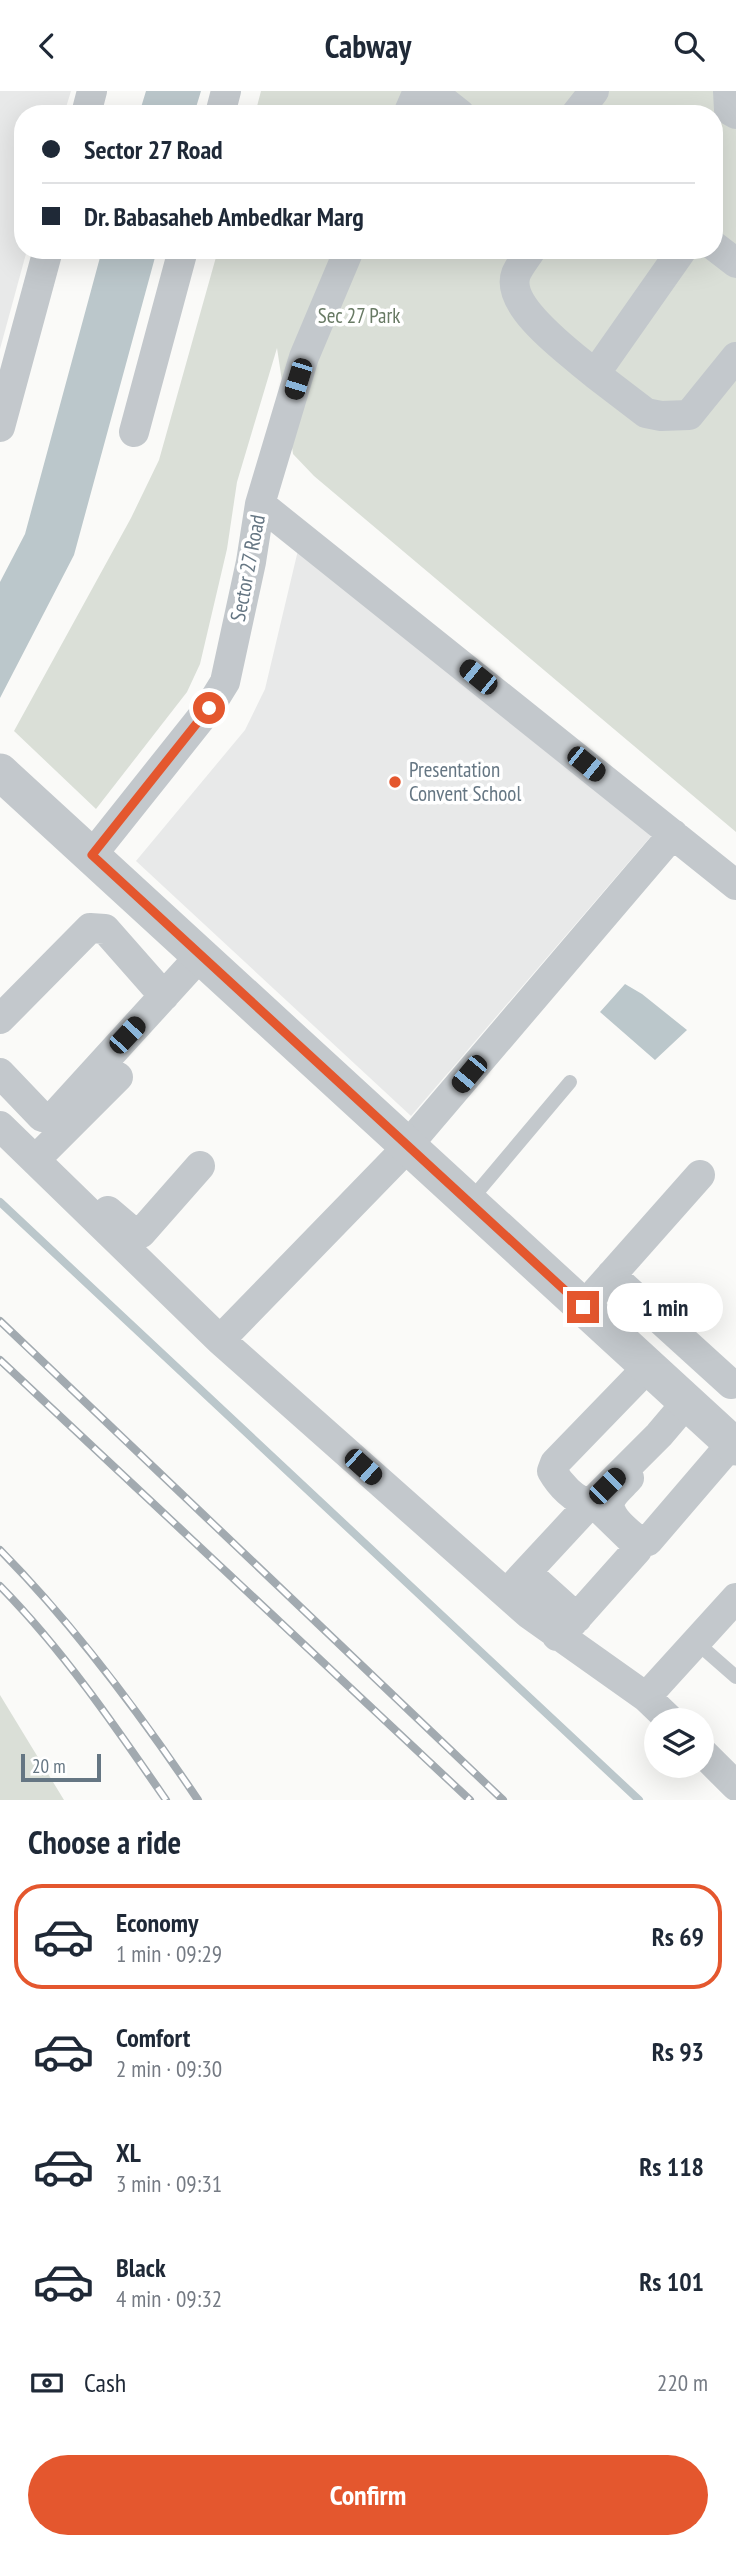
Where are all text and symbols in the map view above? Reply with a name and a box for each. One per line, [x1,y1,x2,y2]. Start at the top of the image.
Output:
text: Cabway [325,25,411,67]
icon: back [28,27,66,65]
icon: search [670,27,708,65]
text: Sector 27 Road [84,133,223,166]
text: Dr. Babasaheb Ambedkar Marg [84,200,364,233]
park label: Sec 27 Park [318,302,400,329]
car [282,356,315,402]
street label: Sector 27 Road [224,512,271,624]
car [456,656,501,698]
route start [193,692,225,724]
car [564,743,609,785]
place label: Presentation Convent School [409,756,521,807]
marker: Presentation Convent School [387,774,403,790]
car [105,1012,150,1058]
car [448,1051,491,1097]
callout: 1 min [608,1283,723,1331]
route end [567,1291,599,1323]
text: 1 min [642,1293,688,1322]
car [341,1445,386,1489]
car [585,1464,630,1508]
map controls [644,1708,714,1778]
button: layers [644,1708,714,1778]
scale bar [21,1751,102,1783]
text: 20 m [32,1754,66,1778]
text: Choose a ride [28,1821,181,1863]
icon: car [32,1905,95,1968]
text: Economy [116,1906,198,1939]
text: Rs 69 [652,1920,704,1953]
text: 1 min · 09:29 [116,1939,222,1968]
icon: car [32,2020,95,2083]
text: Comfort [116,2021,190,2054]
text: Rs 93 [652,2035,704,2068]
text: 2 min · 09:30 [116,2054,222,2083]
icon: car [32,2135,95,2198]
text: XL [116,2136,141,2169]
text: Rs 118 [639,2150,704,2183]
text: 3 min · 09:31 [116,2169,222,2198]
icon: car [32,2250,95,2313]
text: Black [116,2251,166,2284]
text: Rs 101 [639,2265,704,2298]
text: 4 min · 09:32 [116,2284,222,2313]
icon: cash [28,2364,66,2402]
text: Cash [84,2366,126,2399]
text: 220 m [657,2368,708,2397]
button: Confirm [28,2455,708,2535]

